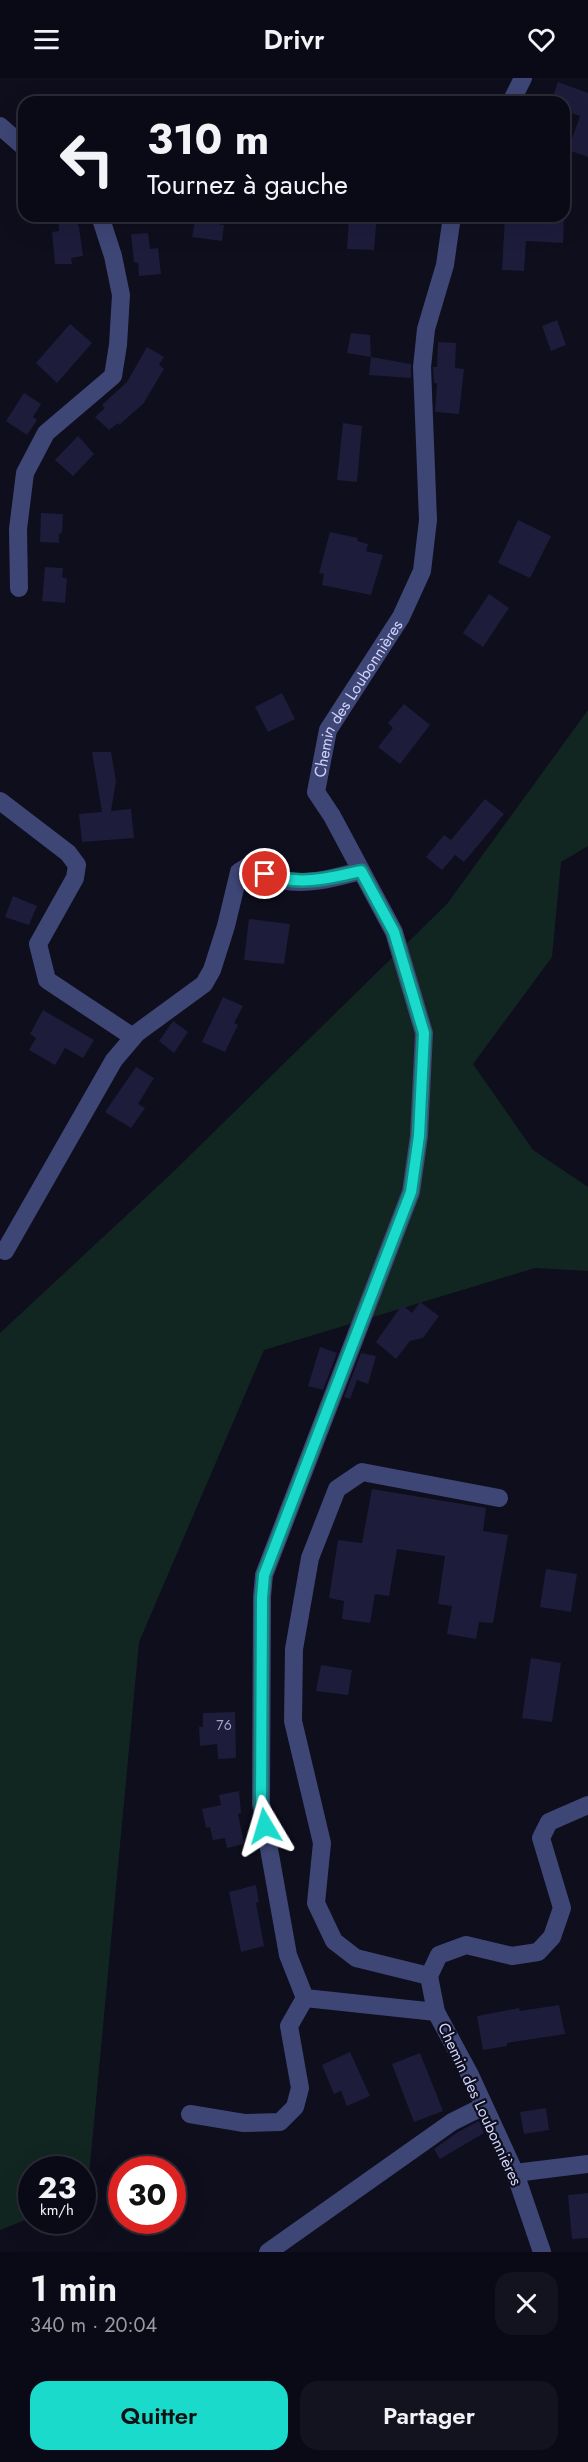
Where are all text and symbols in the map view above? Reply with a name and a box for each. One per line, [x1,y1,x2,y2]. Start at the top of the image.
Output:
text: Drivr [263,20,325,59]
icon: menu [30,23,63,56]
icon: heart [525,23,558,56]
text: 310 m [147,109,269,170]
icon: left [48,120,126,198]
text: Tournez à gauche [147,165,348,204]
street label: Chemin des Loubonnières [308,615,408,779]
pin [239,848,290,899]
icon: arrive [248,857,281,890]
house number: 76 [216,1715,232,1735]
position arrow [233,1794,297,1858]
street label: Chemin des Loubonnières [432,2019,528,2189]
speed limit sign: 30 [108,2156,186,2234]
text: 23 [38,2166,76,2209]
text: km/h [40,2199,74,2221]
text: 1 min [30,2262,117,2314]
button: close [495,2272,558,2335]
text: 340 m · 20:04 [30,2311,157,2340]
button: Quitter [30,2381,288,2450]
button: Partager [300,2381,558,2450]

